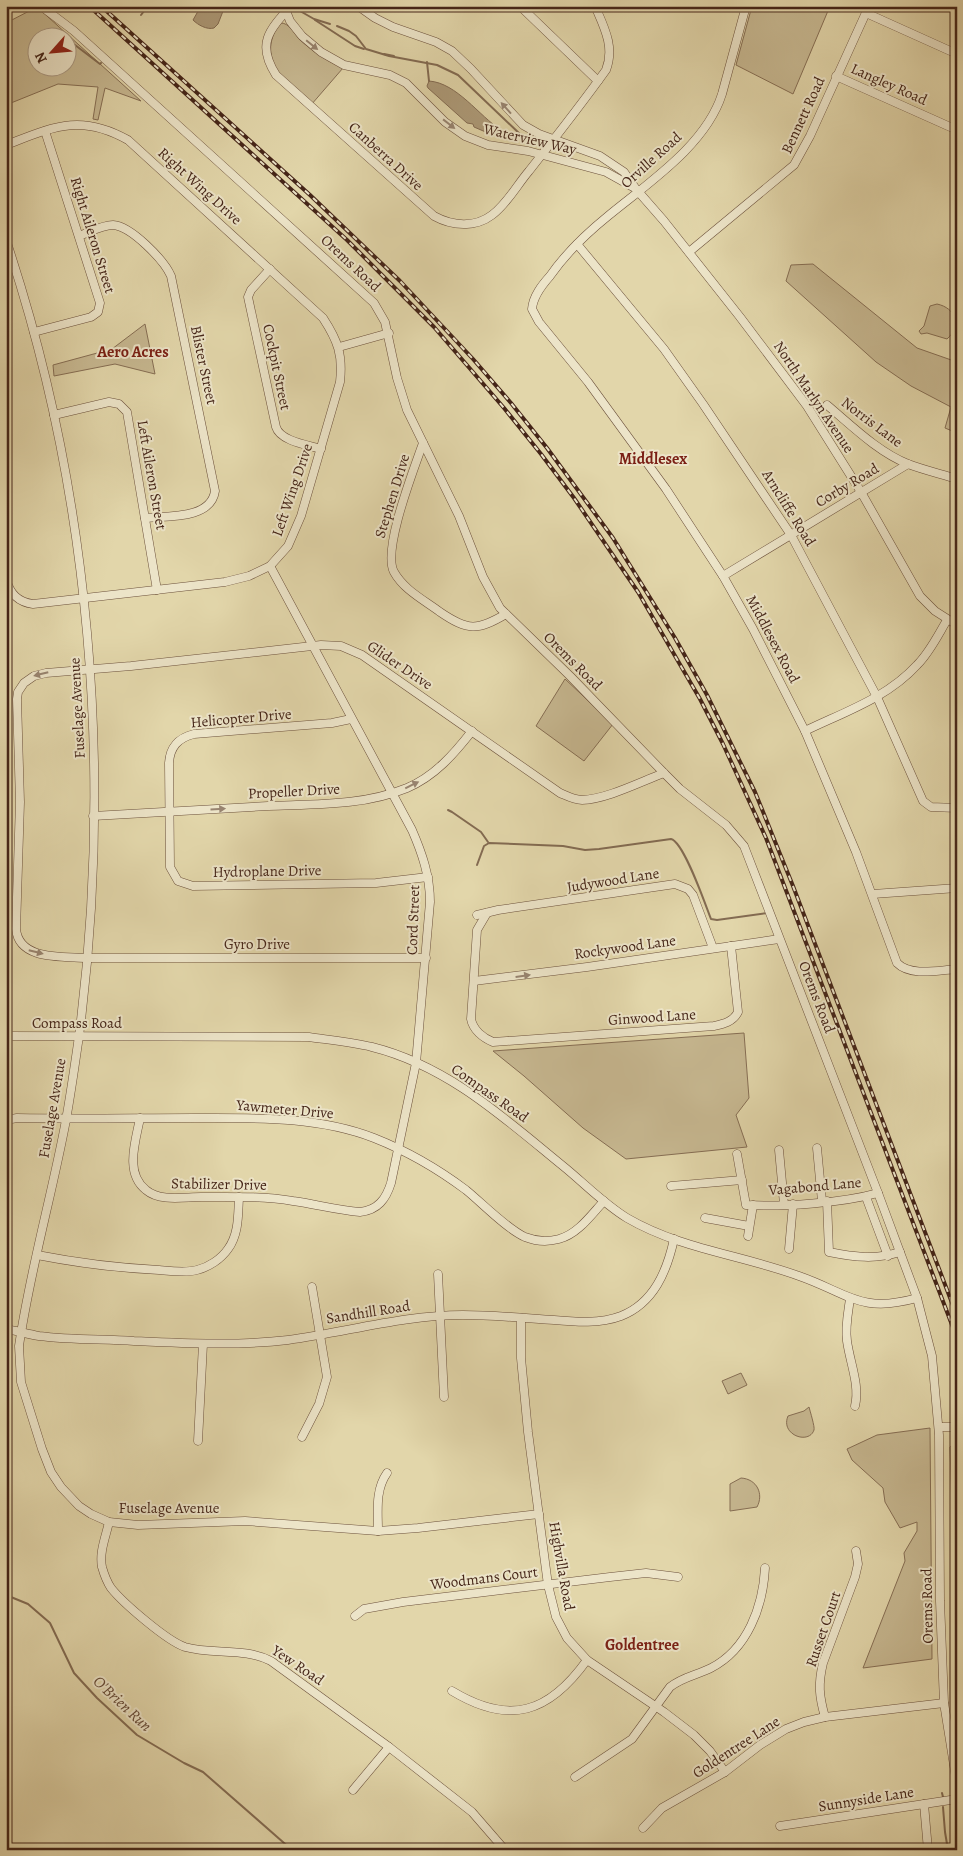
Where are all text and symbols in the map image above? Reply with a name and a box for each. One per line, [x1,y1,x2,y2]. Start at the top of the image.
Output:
north arrow [28,28,78,78]
one-way arrow [305,39,318,50]
text: N [30,49,52,67]
street label: Langley Road [848,58,931,110]
street label: Bennett Road [776,72,830,157]
one-way arrow [500,102,512,114]
street label: Canberra Drive [344,117,428,195]
street label: Waterview Way [481,118,579,159]
one-way arrow [442,119,456,129]
street label: Orville Road [616,127,686,193]
street label: Right Wing Drive [154,143,247,229]
street label: Right Aileron Street [66,174,120,296]
street label: Orems Road [317,230,386,297]
street label: Cockpit Street [258,322,296,412]
street label: Blister Street [186,324,222,406]
street label: North Marlyn Avenue [769,337,859,457]
district label: Aero Acres [96,341,169,363]
street label: Norris Lane [837,392,907,452]
street label: Left Aileron Street [132,418,172,532]
street label: Left Wing Drive [267,441,317,539]
district label: Middlesex [619,448,687,470]
street label: Stephen Drive [370,451,414,541]
street label: Corby Road [812,458,883,512]
street label: Arncliffe Road [757,465,821,551]
street label: Middlesex Road [741,591,805,687]
street label: Orems Road [539,627,607,695]
street label: Glider Drive [363,636,437,694]
street label: Fuselage Avenue [64,657,90,759]
one-way arrow [34,670,49,678]
street label: Helicopter Drive [190,704,293,732]
street label: Propeller Drive [247,779,341,803]
one-way arrow [405,781,420,789]
one-way arrow [210,804,226,812]
street label: Hydroplane Drive [213,860,322,882]
street label: Judywood Lane [565,863,661,897]
street label: Cord Street [402,885,424,955]
street label: Rockywood Lane [573,930,677,964]
street label: Gyro Drive [224,934,290,954]
one-way arrow [29,948,44,956]
street label: Orems Road [794,958,840,1037]
one-way arrow [515,971,531,979]
street label: Ginwood Lane [608,1004,697,1030]
street label: Compass Road [32,1013,123,1033]
street label: Fuselage Avenue [33,1056,71,1160]
street label: Compass Road [447,1059,533,1128]
street label: Yawmeter Drive [234,1095,335,1123]
street label: Vagabond Lane [767,1172,863,1200]
street label: Stabilizer Drive [171,1173,267,1195]
street label: Sandhill Road [325,1295,412,1329]
street label: Fuselage Avenue [118,1498,220,1518]
street label: Highvilla Road [544,1520,580,1613]
street label: Woodmans Court [428,1561,539,1595]
street label: Orems Road [916,1567,938,1644]
street label: Russet Court [801,1588,845,1670]
district label: Goldentree [605,1634,679,1656]
street label: Yew Road [267,1640,329,1690]
water label: O'Brien Run [88,1671,156,1737]
street label: Goldentree Lane [688,1711,784,1783]
street label: Sunnyside Lane [817,1782,915,1816]

